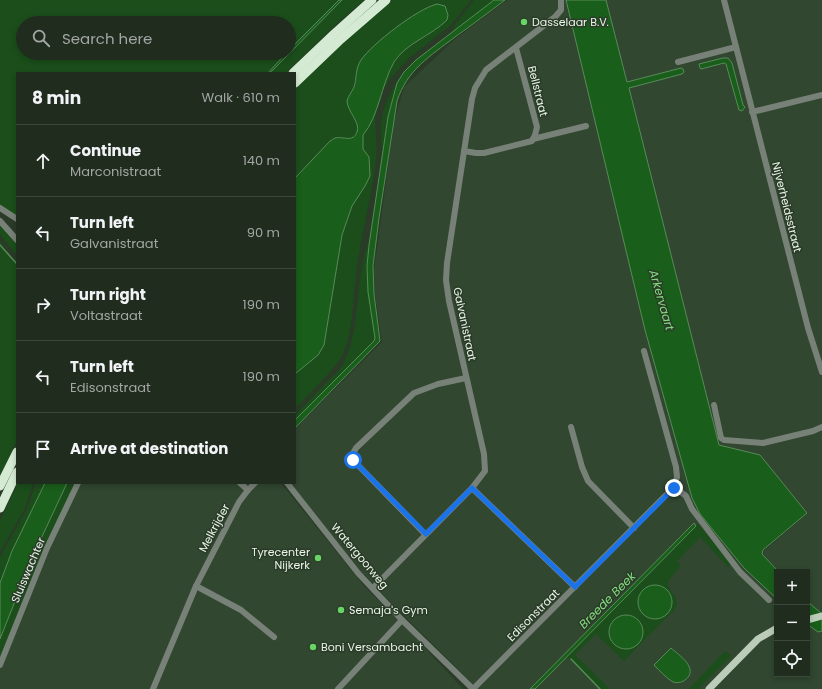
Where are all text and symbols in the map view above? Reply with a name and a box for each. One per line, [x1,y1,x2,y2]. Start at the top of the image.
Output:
place label: Dasselaar B.V. [532,14,609,30]
search box [16,16,296,60]
marker: Dasselaar B.V. [519,17,529,27]
icon: search [30,27,52,49]
text: Search here [62,28,152,49]
street label: Bellstraat [524,64,552,118]
text: 8 min [32,86,81,110]
text: Walk · 610 m [201,88,280,107]
text: Continue [70,140,141,161]
icon: ahead [32,150,54,172]
text: 140 m [243,151,280,170]
street label: Nijverheidsstraat [768,160,806,254]
text: Marconistraat [70,162,161,181]
text: Turn left [70,212,134,233]
icon: left [32,222,54,244]
text: 90 m [247,223,280,242]
text: Galvanistraat [70,234,158,253]
water label: Arkervaart [645,267,679,333]
text: Turn right [70,284,146,305]
street label: Galvanistraat [449,286,481,362]
icon: right [32,294,54,316]
text: 190 m [243,295,280,314]
text: Voltastraat [70,306,143,325]
text: Turn left [70,356,134,377]
icon: left [32,366,54,388]
text: 190 m [243,367,280,386]
text: Edisonstraat [70,378,151,397]
icon: arrive [32,438,54,460]
text: Arrive at destination [70,438,228,459]
route start [344,451,362,469]
route end [665,479,683,497]
street label: Melkrijder [195,501,233,555]
street label: Watergoorweg [328,519,392,593]
street label: Sluiswachter [7,535,49,605]
place label: Tyrecenter Nijkerk [251,544,310,573]
marker: Tyrecenter Nijkerk [313,553,323,563]
water label: Breede Beek [575,567,640,632]
map controls [774,569,810,677]
button: + [774,569,810,605]
street label: Edisonstraat [503,585,563,645]
place label: Semaja's Gym [349,602,428,618]
marker: Semaja's Gym [336,605,346,615]
button: − [774,605,810,641]
place label: Boni Versambacht [321,639,423,655]
button: locate [774,641,810,677]
marker: Boni Versambacht [308,642,318,652]

